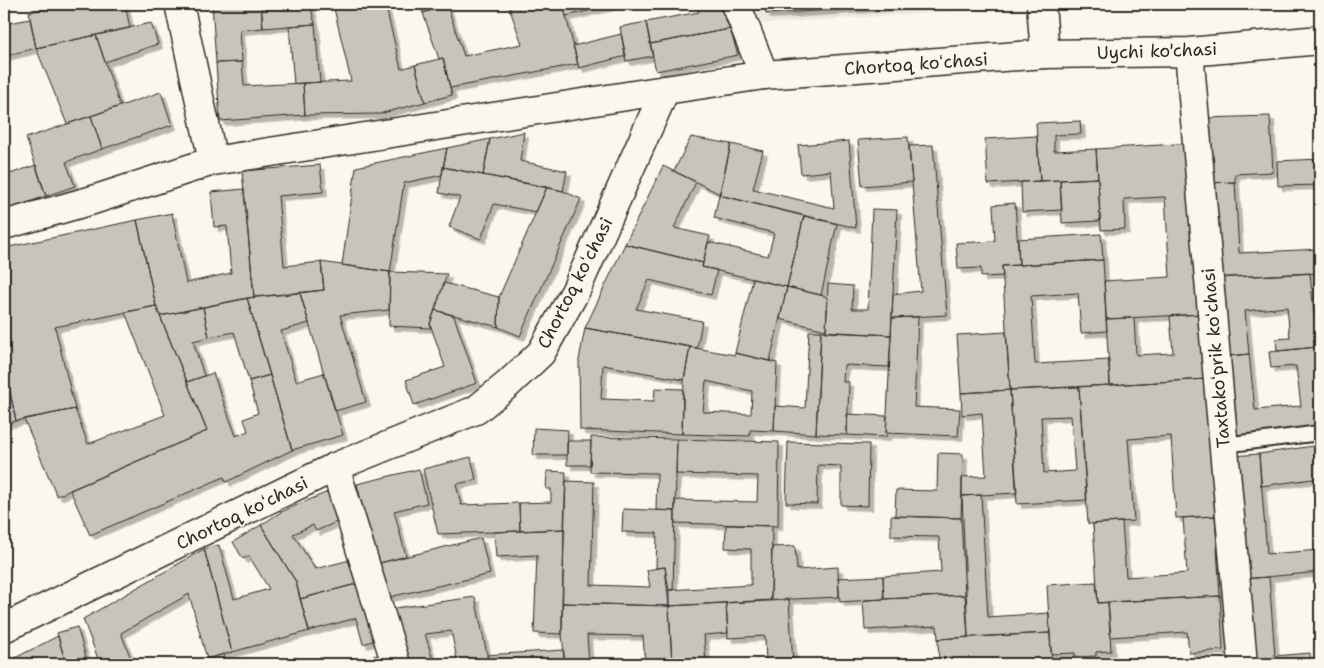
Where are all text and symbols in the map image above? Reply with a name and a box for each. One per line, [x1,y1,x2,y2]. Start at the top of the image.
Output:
street label: Uychi ko'chasi [1096,37,1218,65]
street label: Chortoq koʻchasi [843,47,989,81]
street label: Chortoq koʻchasi [532,213,618,353]
street label: Taxtakoʻprik koʻchasi [1196,267,1236,449]
street label: Chortoq koʻchasi [172,471,312,555]

